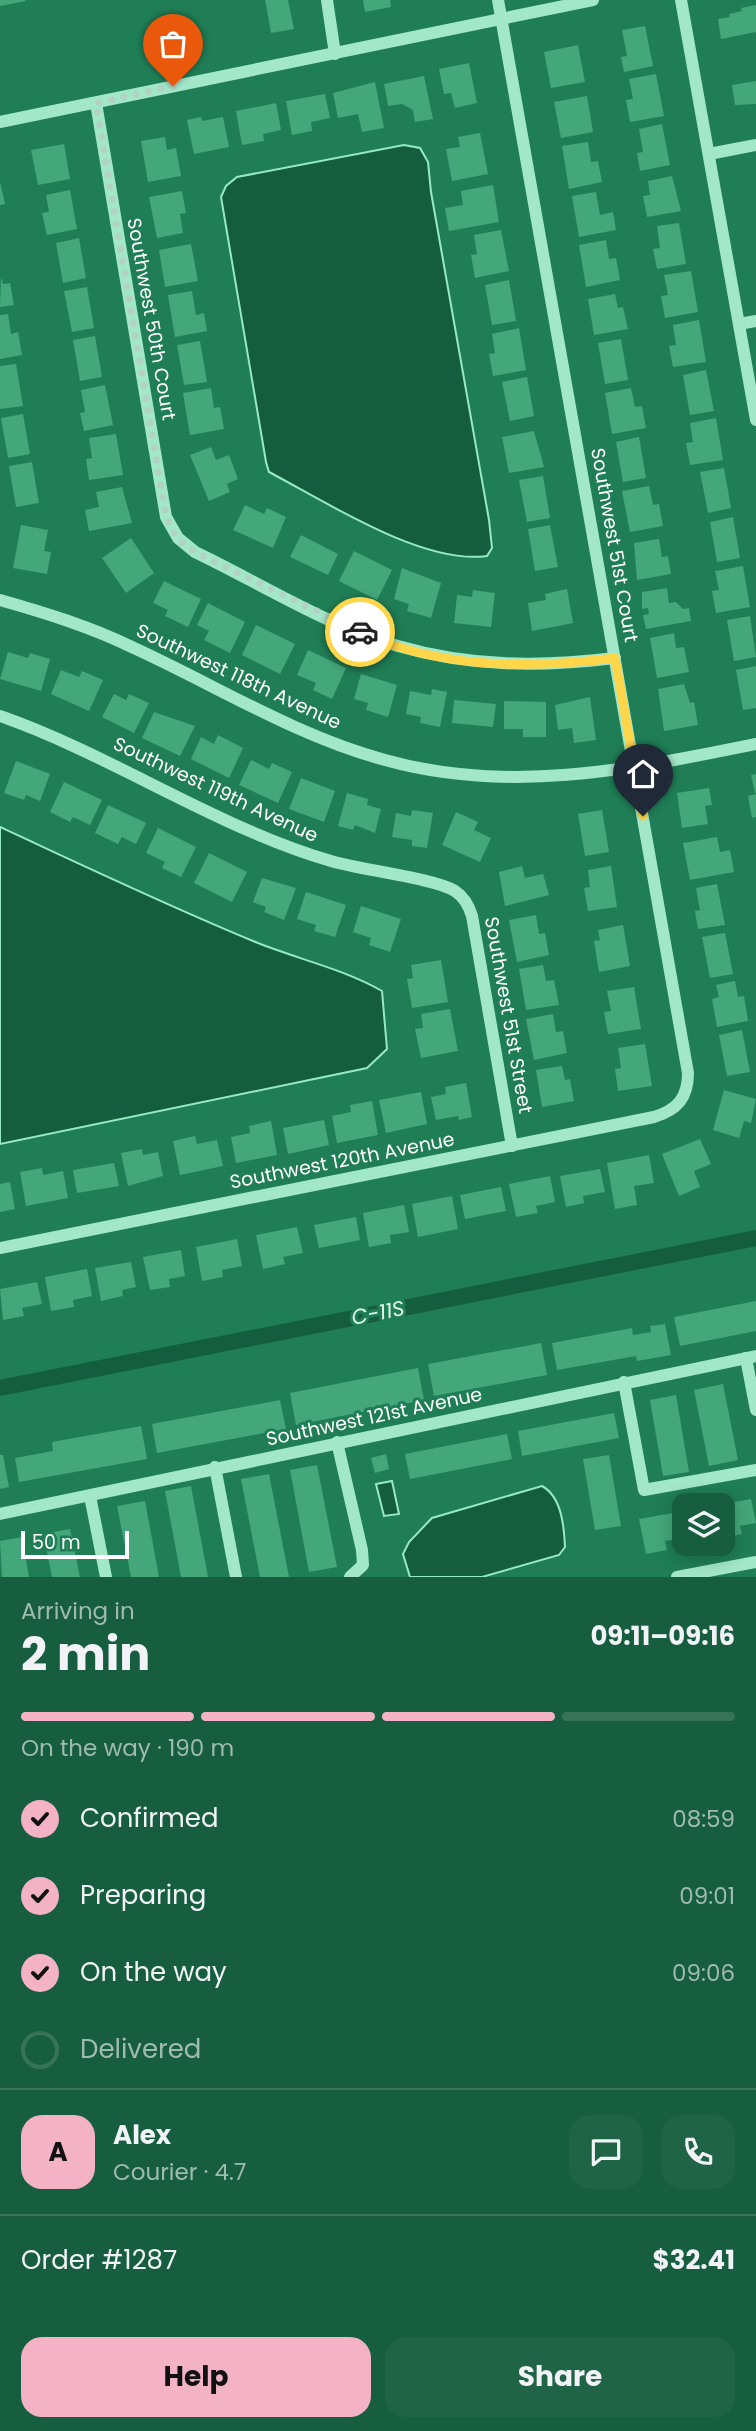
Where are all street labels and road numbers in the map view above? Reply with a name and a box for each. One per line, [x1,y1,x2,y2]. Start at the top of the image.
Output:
street label: Southwest 50th Court [120,216,183,422]
street label: Southwest 51st Court [584,446,645,644]
street label: Southwest 118th Avenue [132,617,346,736]
street label: Southwest 119th Avenue [109,730,323,849]
street label: Southwest 51st Street [478,915,539,1116]
street label: Southwest 120th Avenue [227,1125,457,1196]
street label: Southwest 121st Avenue [264,1380,485,1453]

